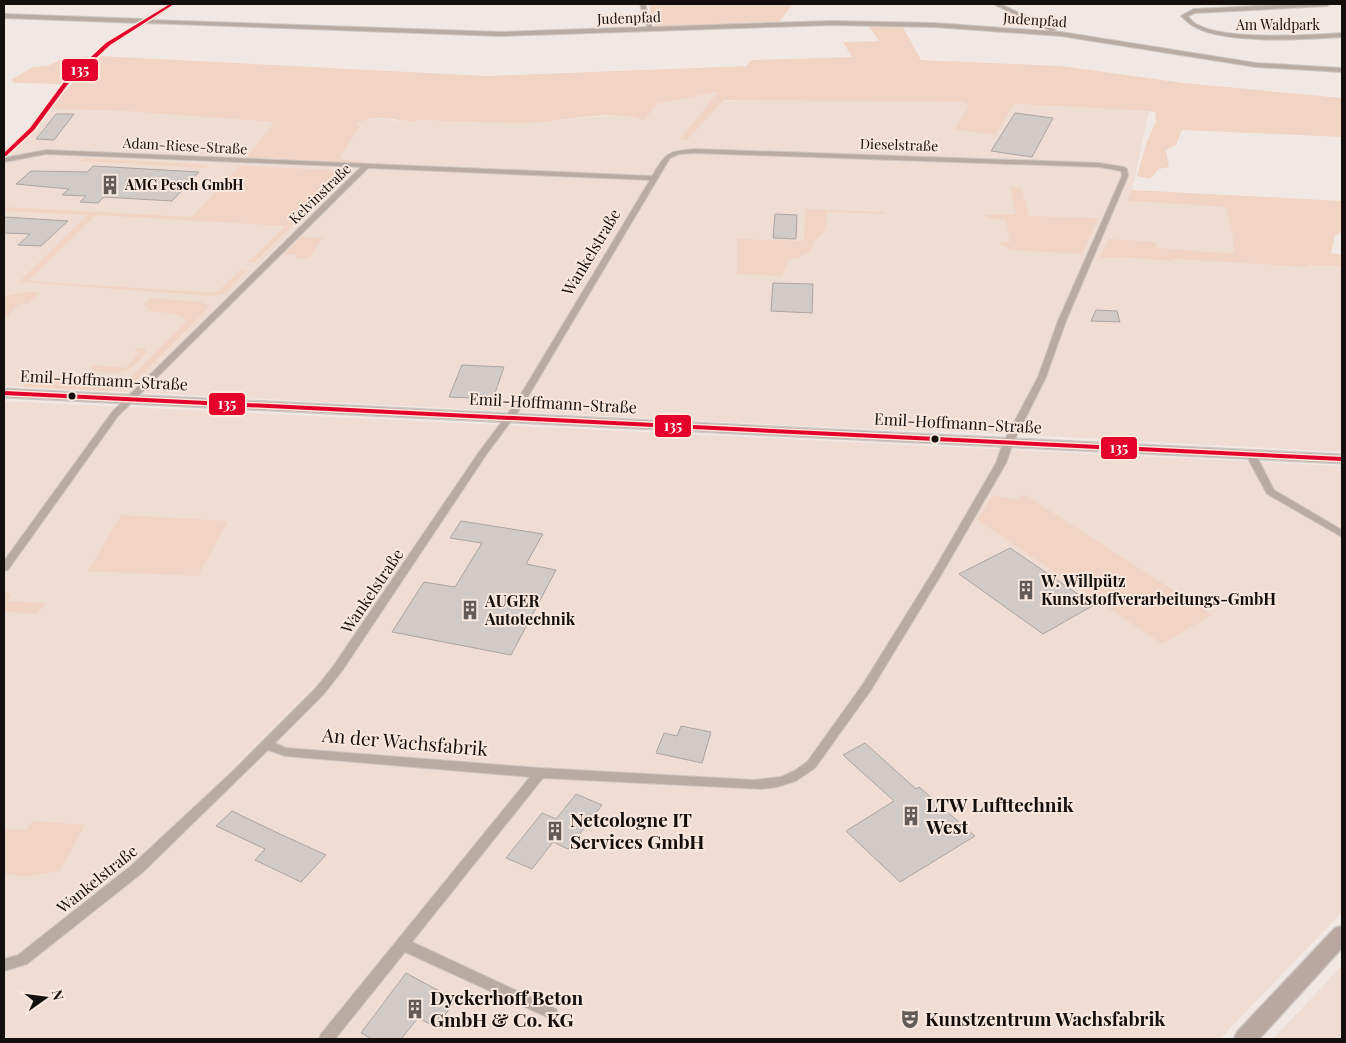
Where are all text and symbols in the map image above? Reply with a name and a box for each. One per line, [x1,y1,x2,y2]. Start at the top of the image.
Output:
street label: Judenpfad [596,7,661,28]
street label: Judenpfad [1001,8,1068,31]
street label: Am Waldpark [1235,15,1320,34]
line badge: 135 [61,58,99,82]
text: 135 [71,60,89,79]
street label: Adam-Riese-Straße [121,133,248,158]
street label: Dieselstraße [860,134,938,155]
street label: Kelvinstraße [285,159,355,228]
building icon: AMG Pesch GmbH [99,174,121,196]
place label: AMG Pesch GmbH [124,175,244,194]
street label: Wankelstraße [556,205,625,300]
street label: Emil-Hoffmann-Straße [20,365,189,394]
street label: Emil-Hoffmann-Straße [469,388,638,417]
unlabelled marker [67,391,77,401]
line badge: 135 [208,392,246,416]
text: 135 [218,394,236,413]
street label: Emil-Hoffmann-Straße [874,408,1043,437]
line badge: 135 [654,414,692,438]
text: 135 [664,416,682,435]
unlabelled marker [930,434,940,444]
line badge: 135 [1100,436,1138,460]
text: 135 [1110,438,1128,457]
street label: Wankelstraße [335,544,408,638]
place label: W. Willpütz Kunststoffverarbeitungs-GmbH [1040,570,1276,609]
building icon: W. Willpütz Kunststoffverarbeitungs-GmbH [1015,579,1037,601]
place label: AUGER Autotechnik [484,590,576,629]
building icon: AUGER Autotechnik [459,599,481,621]
street label: An der Wachsfabrik [320,721,490,761]
place label: LTW Lufttechnik West [925,791,1074,839]
building icon: LTW Lufttechnik West [900,805,922,827]
place label: Netcologne IT Services GmbH [570,806,704,854]
building icon: Netcologne IT Services GmbH [544,820,566,842]
street label: Wankelstraße [51,840,141,918]
north arrow [20,973,70,1023]
place label: Dyckerhoff Beton GmbH & Co. KG [430,984,584,1032]
text: N [48,988,69,1002]
building icon: Dyckerhoff Beton GmbH & Co. KG [404,998,426,1020]
place label: Kunstzentrum Wachsfabrik [925,1005,1166,1031]
theatre icon: Kunstzentrum Wachsfabrik [899,1008,921,1030]

